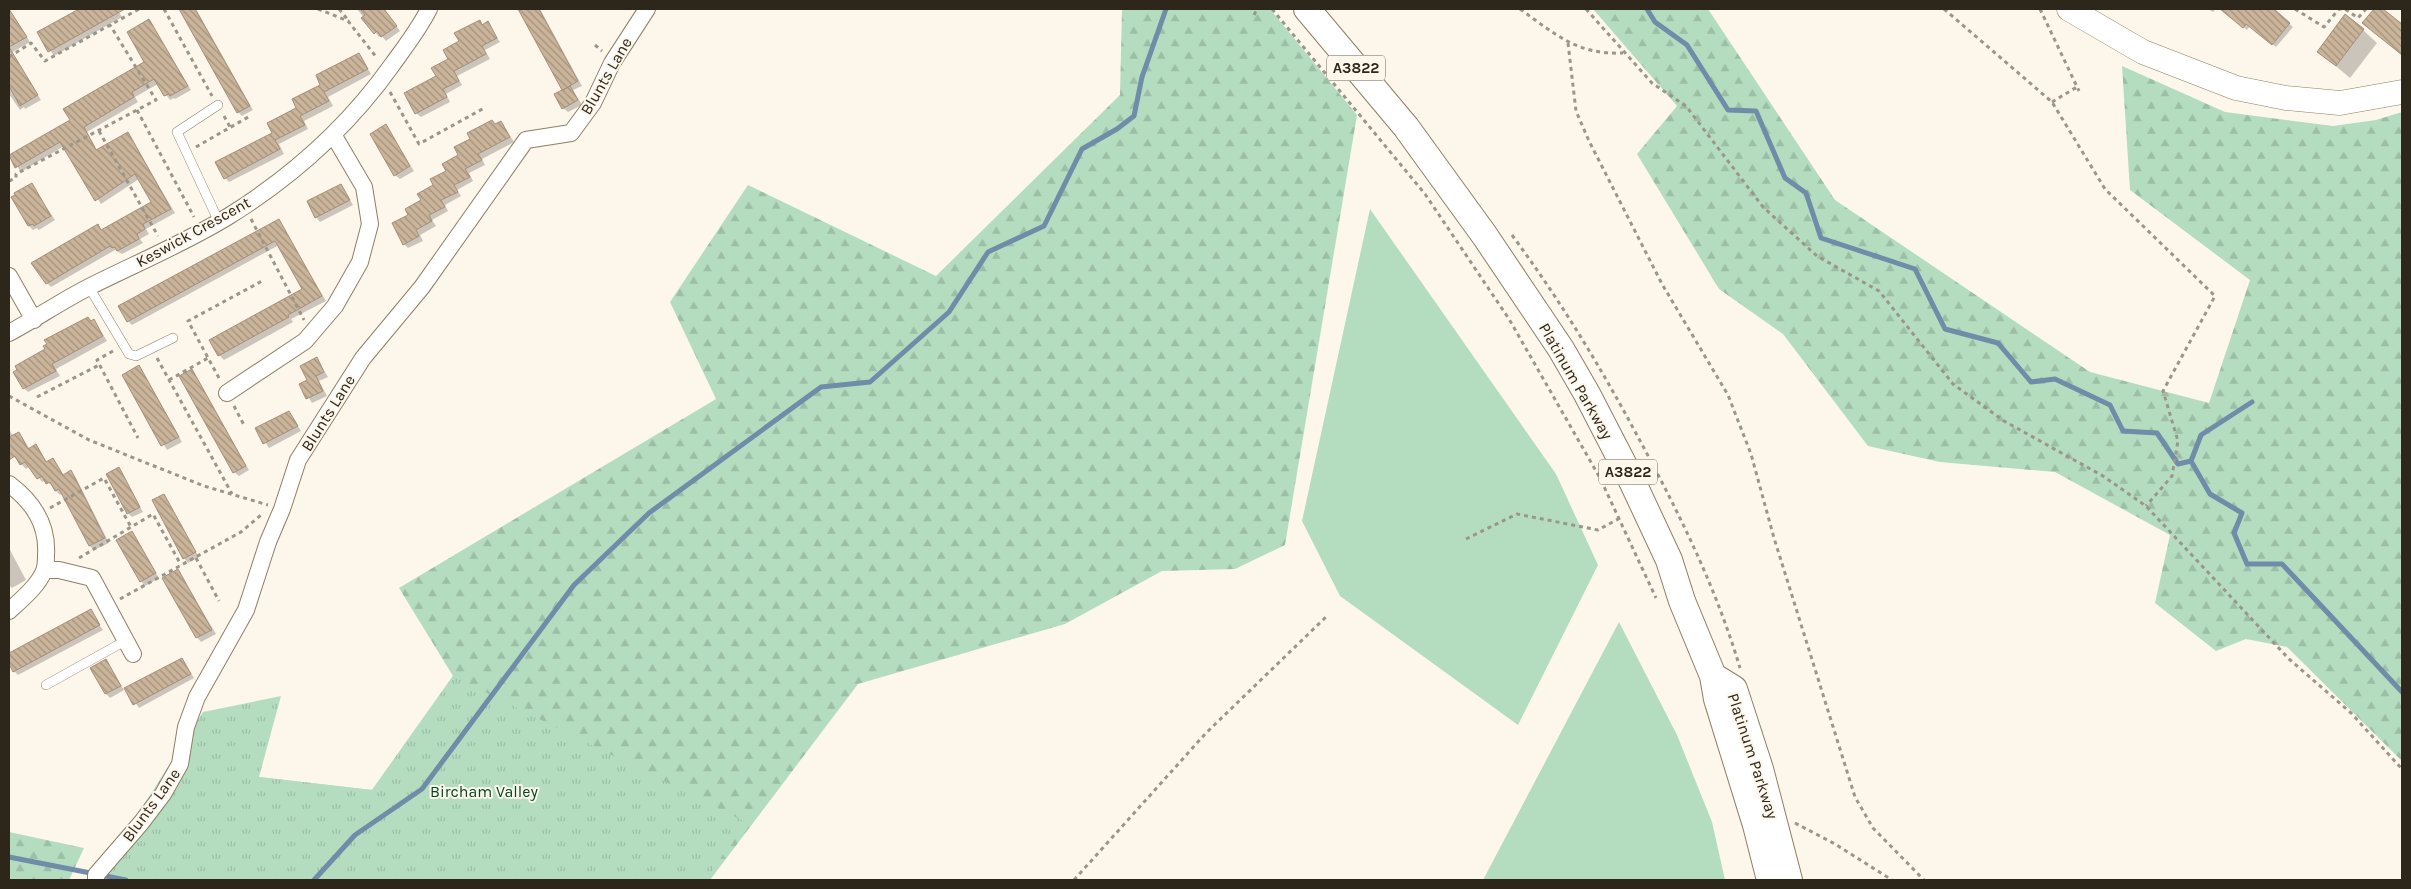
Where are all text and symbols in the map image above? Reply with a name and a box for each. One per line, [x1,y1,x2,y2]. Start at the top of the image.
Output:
street label: Blunts Lane [576,34,636,118]
road number: A3822 [1327,56,1385,80]
street label: Keswick Crescent [132,193,254,271]
street label: Platinum Parkway [1535,319,1617,443]
street label: Blunts Lane [297,371,359,455]
road number: A3822 [1599,460,1657,484]
street label: Platinum Parkway [1724,691,1782,822]
street label: Blunts Lane [118,765,184,845]
park label: Bircham Valley [430,782,539,801]

